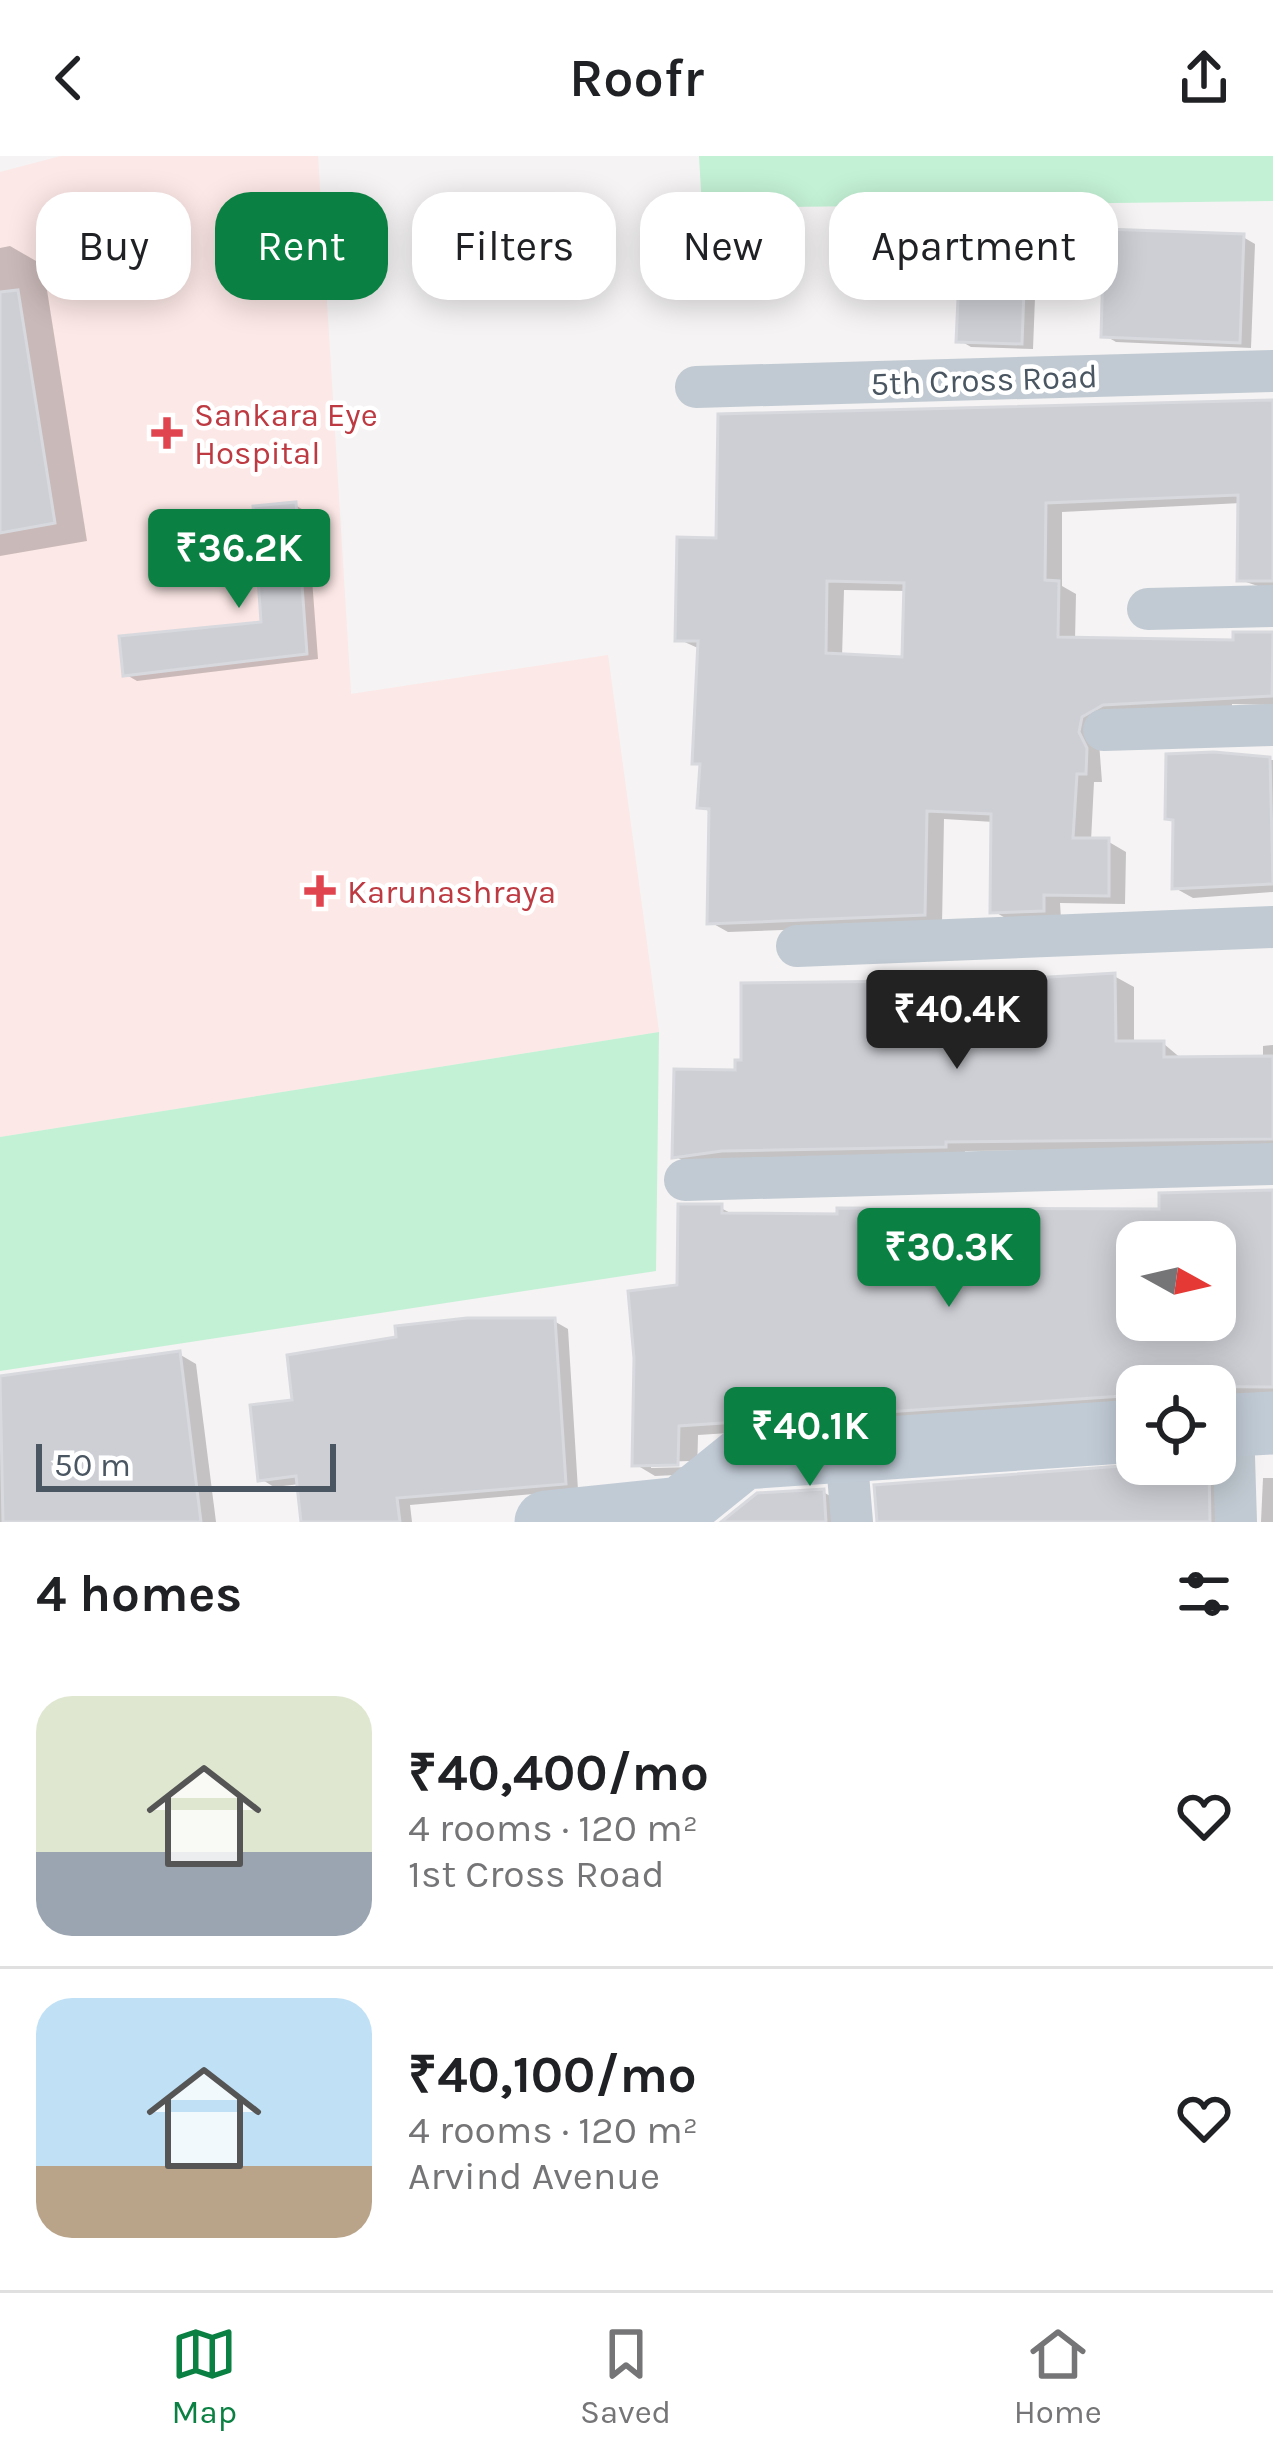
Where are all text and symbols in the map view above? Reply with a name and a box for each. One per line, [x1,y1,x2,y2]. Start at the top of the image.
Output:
icon: back [36,45,102,111]
icon: share [1171,45,1237,111]
text: Roofr [569,46,704,110]
chip: Buy [36,192,191,300]
chip: Rent [215,192,388,300]
chip: Filters [412,192,616,300]
chip: New [640,192,805,300]
chip: Apartment [829,192,1118,300]
street label: 5th Cross Road [870,357,1098,403]
place label: Sankara Eye Hospital [194,396,378,472]
marker: Sankara Eye Hospital [151,417,183,449]
pin: ₹36.2K [141,509,337,611]
text: ₹36.2K [175,525,303,571]
place label: Karunashraya [347,873,556,911]
marker: Karunashraya [304,875,336,907]
pin: ₹40.4K [859,970,1055,1072]
text: ₹40.4K [893,986,1021,1032]
pin: ₹30.3K [851,1208,1047,1310]
north arrow [1116,1221,1236,1341]
map controls [1116,1221,1236,1485]
text: ₹30.3K [884,1224,1014,1270]
button: locate [1116,1365,1236,1485]
pin: ₹40.1K [712,1387,908,1489]
text: ₹40.1K [751,1403,869,1449]
scale bar [36,1438,336,1491]
text: 50 m [54,1446,131,1484]
icon: filters [1171,1561,1237,1627]
text: 4 homes [36,1564,242,1624]
text: ₹40,400/mo [408,1743,709,1803]
icon: home [132,1744,276,1888]
icon: heart [1171,1783,1237,1849]
text: 4 rooms · 120 m² [408,1805,698,1851]
text: 1st Cross Road [408,1851,665,1897]
text: ₹40,100/mo [408,2045,697,2105]
icon: home [132,2046,276,2190]
icon: heart [1171,2085,1237,2151]
text: 4 rooms · 120 m² [408,2107,698,2153]
text: Arvind Avenue [408,2153,660,2199]
tab: Map [171,2321,237,2431]
tab: Saved [580,2321,671,2431]
tab: Home [1014,2321,1102,2431]

